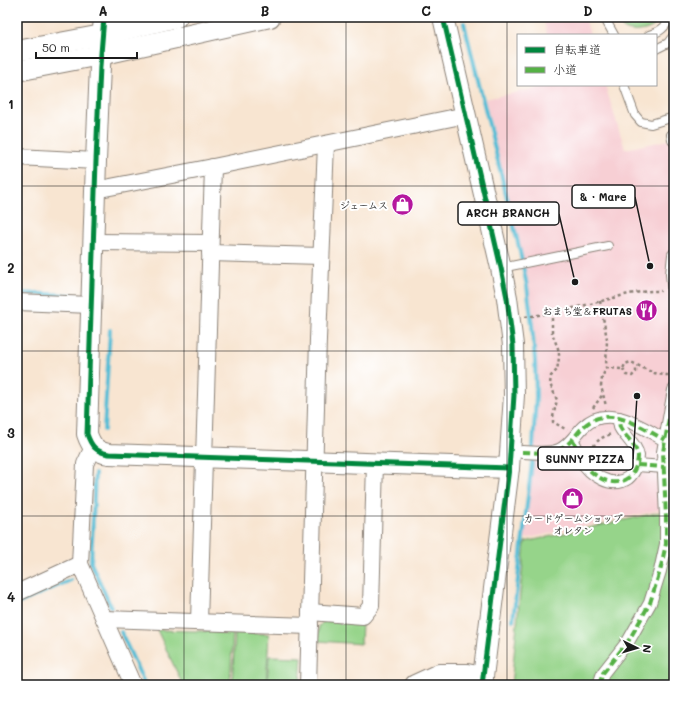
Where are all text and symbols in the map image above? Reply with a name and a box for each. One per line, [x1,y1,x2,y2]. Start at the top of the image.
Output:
text: A [98,2,108,19]
text: B [261,2,270,19]
text: C [421,2,431,19]
text: D [583,2,593,19]
scale bar [36,34,137,60]
legend [517,34,657,86]
text: 50 m [42,39,70,55]
text: 自転車道 [553,41,601,57]
text: 小道 [553,61,577,77]
text: 1 [8,95,14,112]
callout: &・Mare [572,185,635,208]
text: &・Mare [579,189,627,204]
shop icon: ジェームス [390,192,416,218]
place label: ジェームス [340,198,388,212]
callout: ARCH BRANCH [458,202,559,225]
text: ARCH BRANCH [466,205,550,220]
text: 2 [7,259,15,276]
restaurant icon: おまち堂＆FRUTAS [634,298,660,324]
place label: おまち堂＆FRUTAS [542,304,632,318]
text: 3 [7,424,15,441]
callout: SUNNY PIZZA [538,447,633,470]
text: SUNNY PIZZA [546,451,625,466]
shop icon: カードゲームショップ オレタン [560,485,586,511]
place label: カードゲームショップ オレタン [524,511,622,537]
text: 4 [7,588,15,605]
north arrow [617,628,657,668]
text: N [640,644,655,654]

